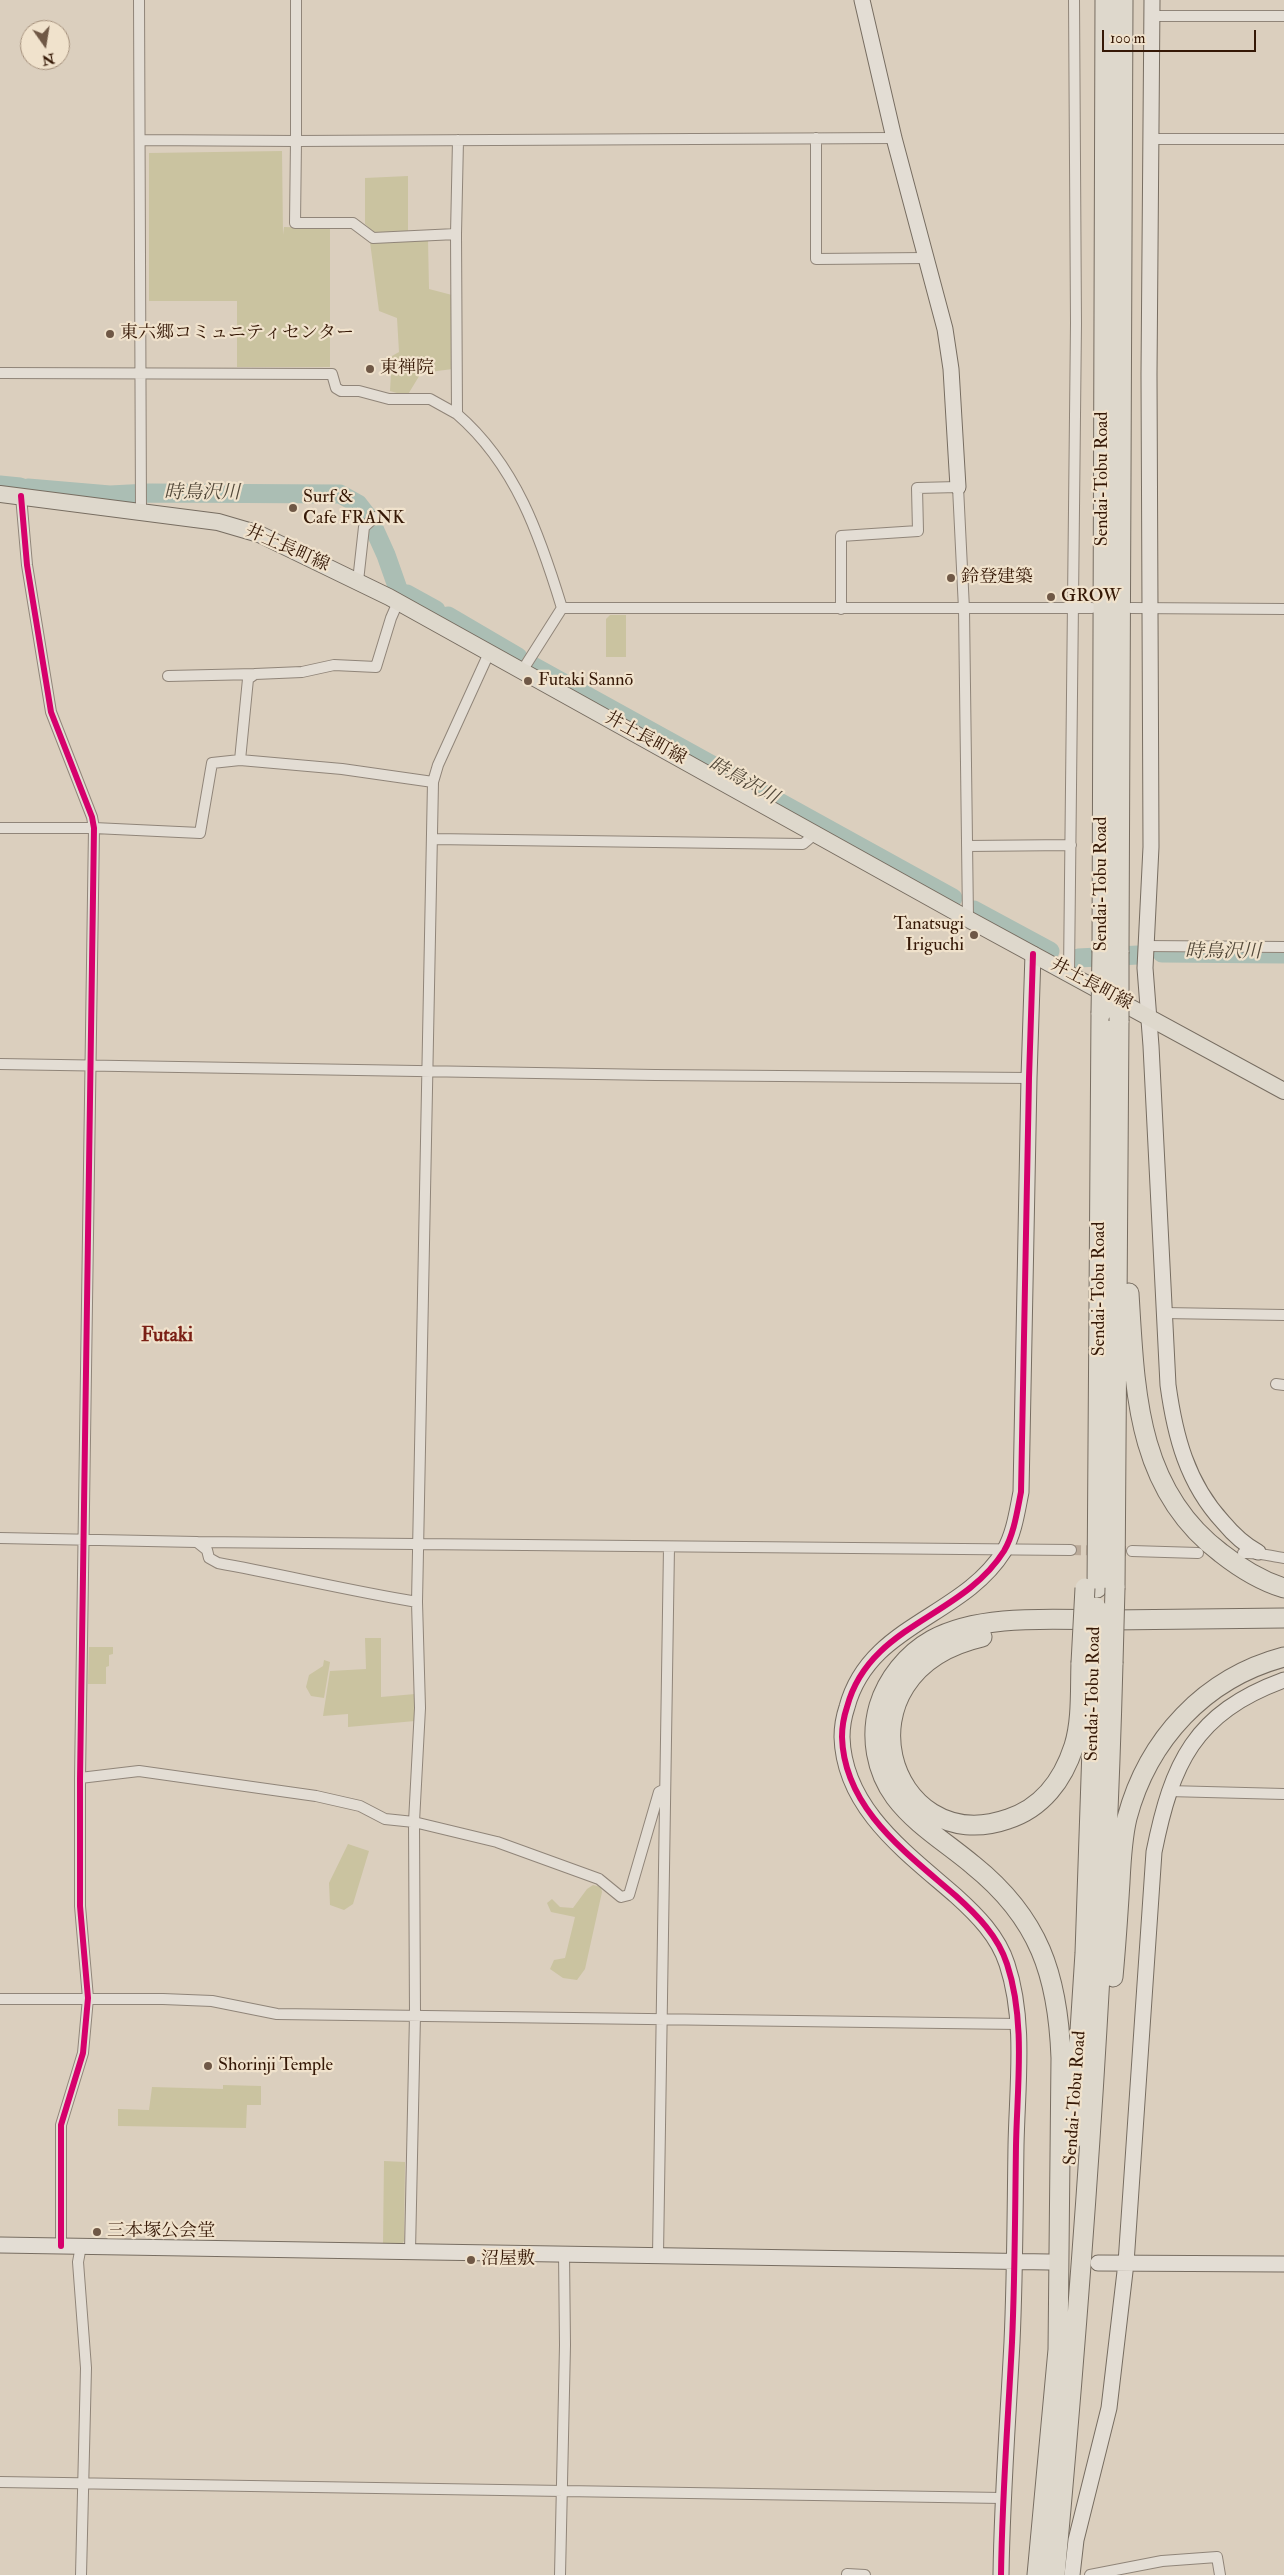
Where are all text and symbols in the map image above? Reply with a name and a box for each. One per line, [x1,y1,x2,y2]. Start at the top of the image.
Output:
north arrow [20,20,70,70]
scale bar [1104,20,1258,52]
text: 100 m [1110,29,1145,48]
text: N [40,49,56,69]
place label: 東六郷コミュニティセンター [120,323,354,345]
marker: 東六郷コミュニティセンター [104,328,116,340]
place label: 東禅院 [380,358,434,380]
marker: 東禅院 [364,363,376,375]
street label: Sendai-Tobu Road [1092,412,1114,546]
water label: 時鳥沢川 [164,483,240,505]
place label: Surf & Cafe FRANK [303,487,405,530]
marker: Surf & Cafe FRANK [287,502,299,514]
street label: 井土長町線 [241,521,333,577]
place label: 鈴登建築 [961,567,1033,589]
marker: 鈴登建築 [945,572,957,584]
place label: GROW [1061,586,1121,608]
marker: GROW [1045,591,1057,603]
place label: Futaki Sannō [538,670,633,692]
marker: Futaki Sannō [522,675,534,687]
street label: 井土長町線 [600,708,690,770]
water label: 時鳥沢川 [704,754,782,810]
street label: Sendai-Tobu Road [1091,817,1113,951]
place label: Tanatsugi Iriguchi [894,914,964,956]
marker: Tanatsugi Iriguchi [968,929,980,941]
water label: 時鳥沢川 [1185,942,1261,964]
street label: 井土長町線 [1046,954,1136,1016]
street label: Sendai-Tobu Road [1089,1222,1111,1356]
district label: Futaki [141,1325,193,1349]
street label: Sendai-Tobu Road [1082,1627,1106,1761]
street label: Sendai-Tobu Road [1061,2030,1091,2166]
place label: Shorinji Temple [218,2055,333,2077]
marker: Shorinji Temple [202,2060,214,2072]
place label: 三本塚公会堂 [107,2221,215,2243]
marker: 三本塚公会堂 [91,2226,103,2238]
place label: 沼屋敷 [481,2249,535,2271]
marker: 沼屋敷 [465,2254,477,2266]

